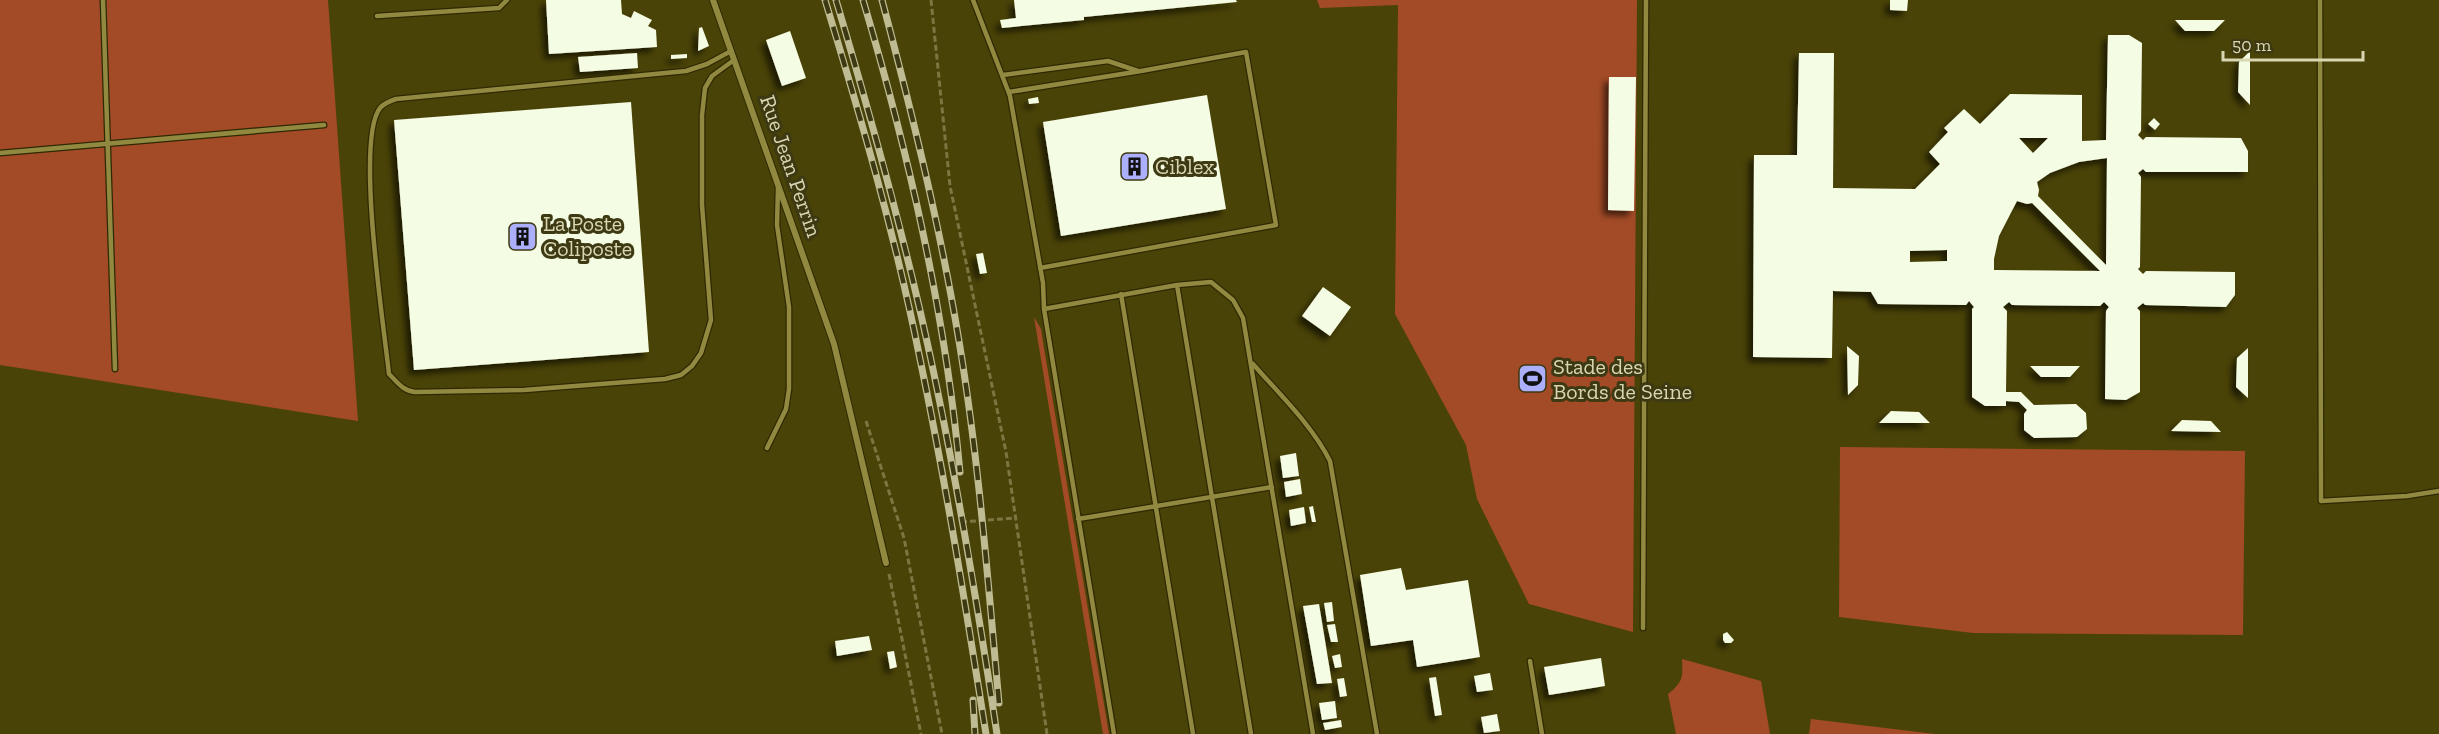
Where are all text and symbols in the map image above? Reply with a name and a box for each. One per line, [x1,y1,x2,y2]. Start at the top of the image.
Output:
scale bar [2223,24,2362,62]
text: 50 m [2232,34,2272,56]
street label: Rue Jean Perrin [754,91,828,241]
building icon: Ciblex [1118,150,1150,182]
place label: Ciblex [1155,153,1214,180]
place label: La Poste Coliposte [543,210,632,262]
building icon: La Poste Coliposte [506,220,538,252]
place label: Stade des Bords de Seine [1553,353,1692,405]
sports icon: Stade des Bords de Seine [1516,363,1548,395]

